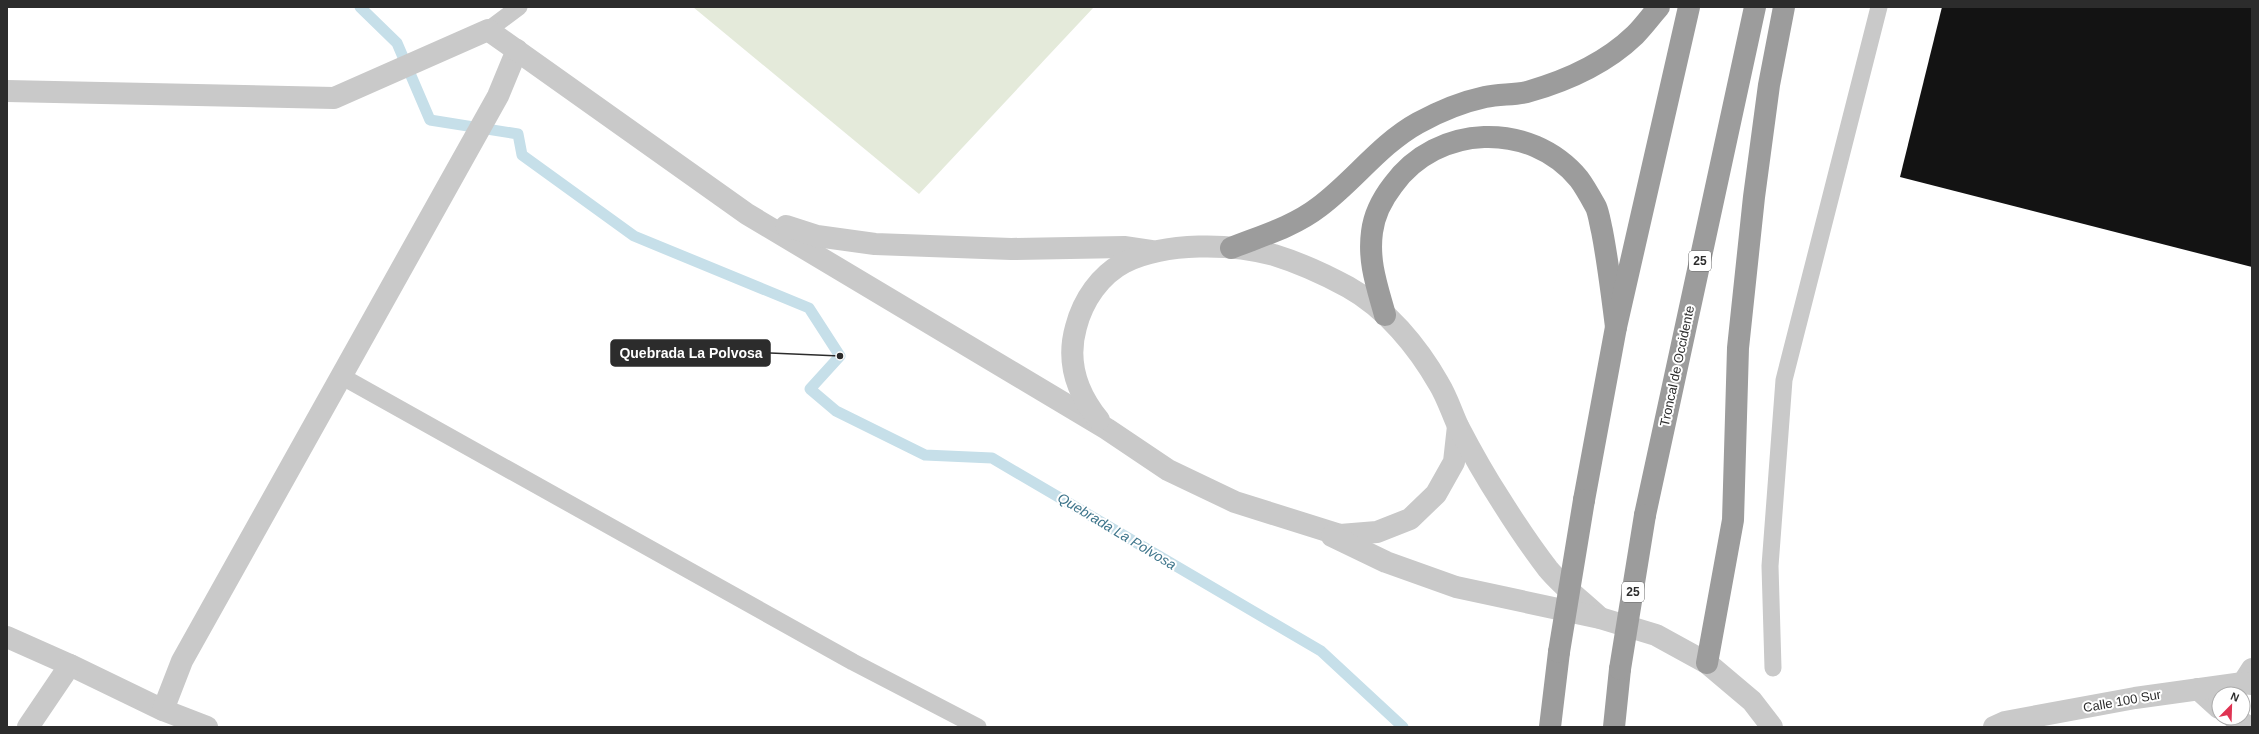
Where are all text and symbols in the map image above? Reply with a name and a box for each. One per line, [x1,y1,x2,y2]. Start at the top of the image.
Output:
road number: 25 [1689,251,1711,271]
street label: Troncal de Occidente [1657,304,1697,428]
callout: Quebrada La Polvosa [611,340,770,366]
text: Quebrada La Polvosa [619,345,763,361]
water label: Quebrada La Polvosa [1055,489,1179,573]
road number: 25 [1622,582,1644,602]
north arrow [2211,686,2251,726]
street label: Calle 100 Sur [2082,687,2163,715]
text: N [2229,690,2241,704]

